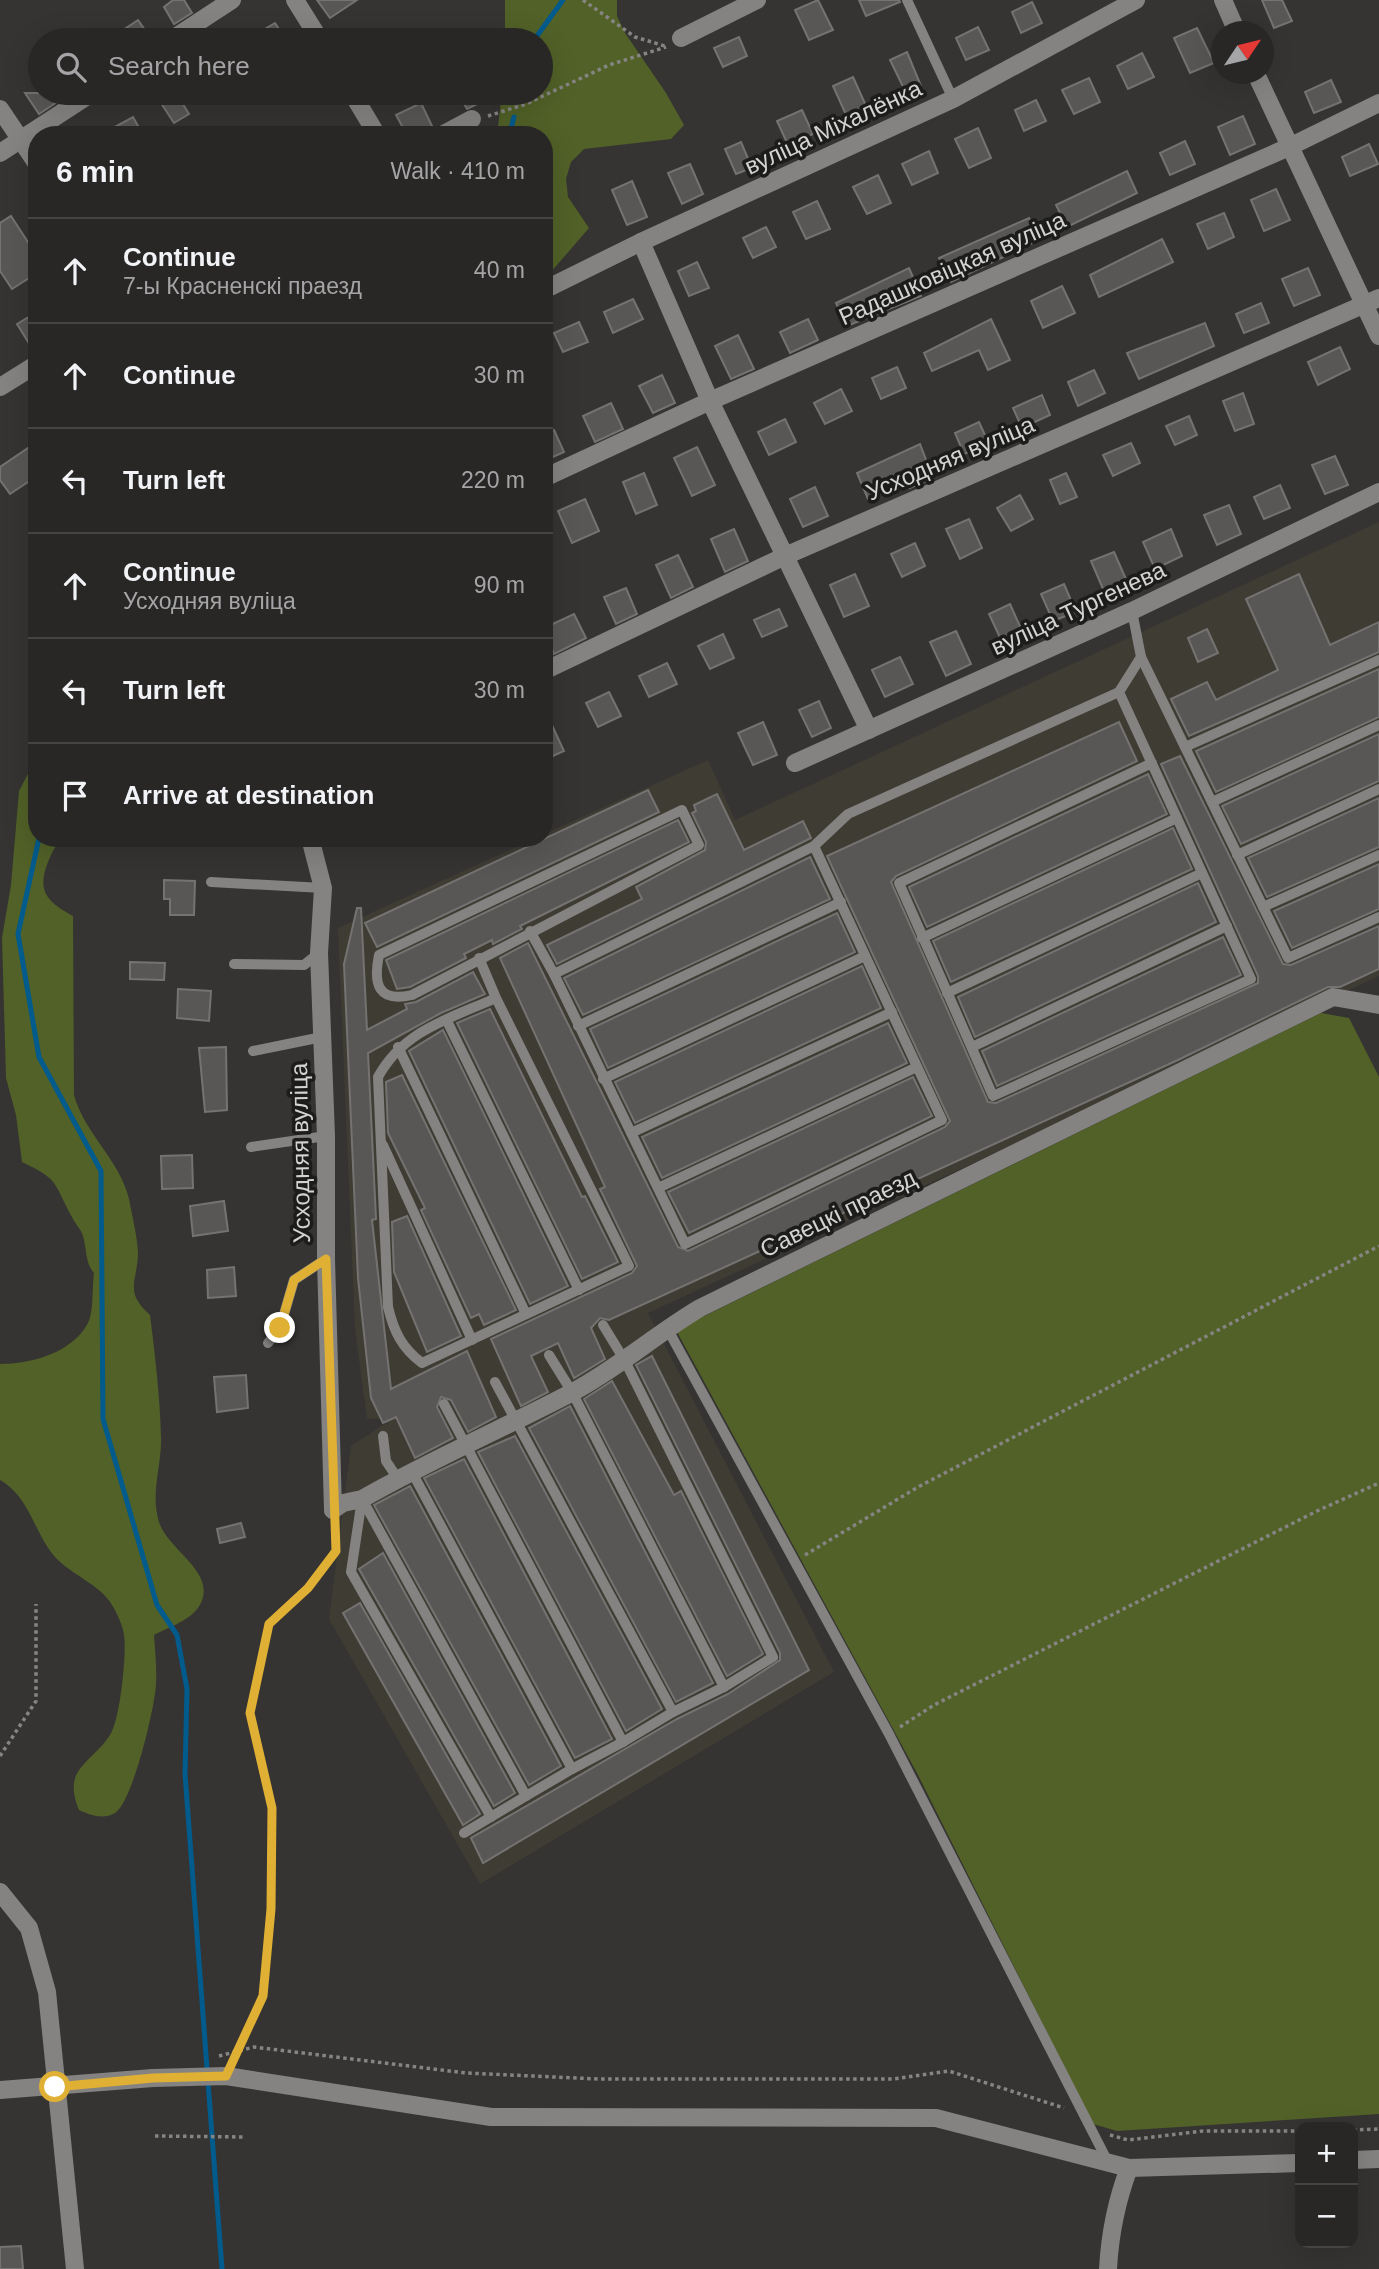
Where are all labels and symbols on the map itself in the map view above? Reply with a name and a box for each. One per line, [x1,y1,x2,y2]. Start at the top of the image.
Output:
north arrow [1211,21,1274,84]
street label: вуліца Міхалёнка [740,74,926,180]
street label: Радашковіцкая вуліца [834,206,1070,330]
street label: Усходняя вуліца [862,410,1039,506]
street label: вуліца Тургенева [987,556,1170,660]
street label: Усходняя вуліца [285,1062,315,1243]
street label: Савецкі праезд [756,1164,920,1262]
route end [264,1312,295,1343]
route start [39,2071,70,2102]

